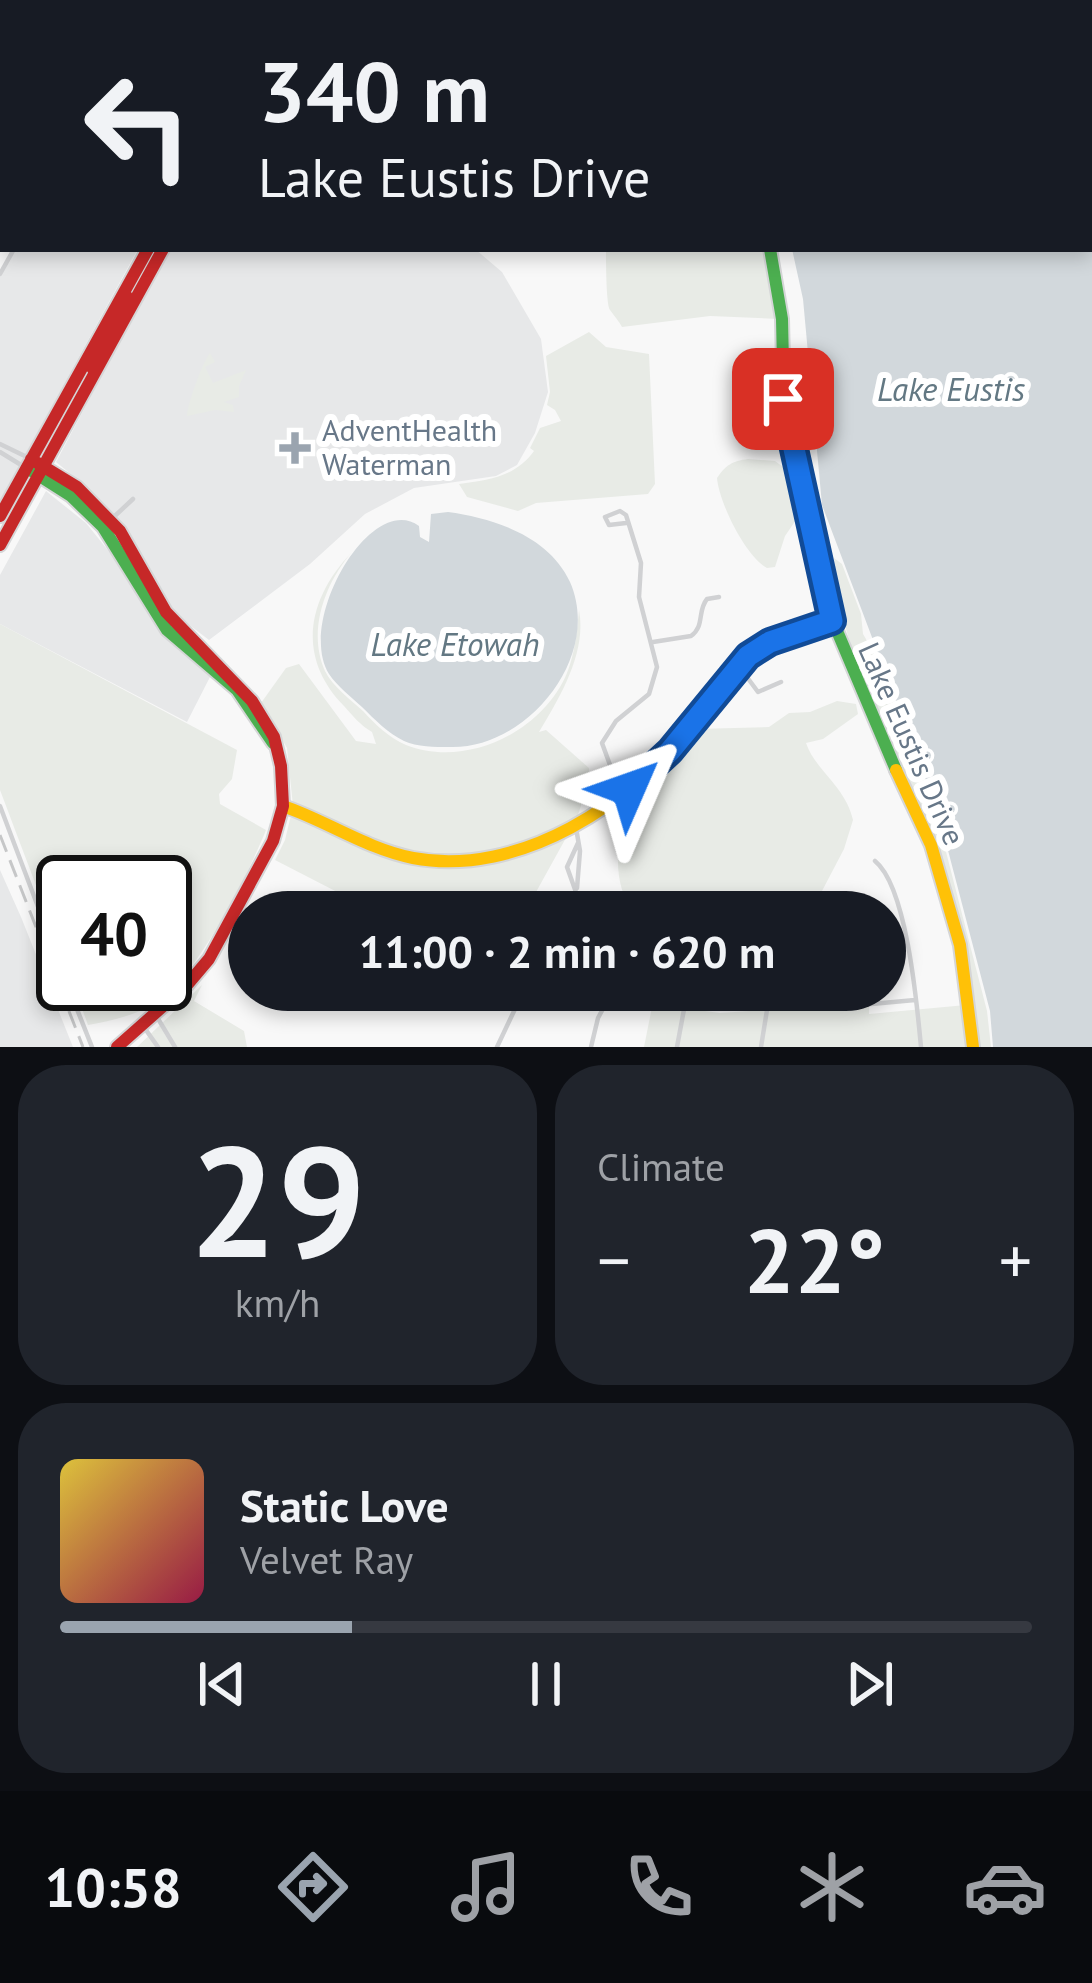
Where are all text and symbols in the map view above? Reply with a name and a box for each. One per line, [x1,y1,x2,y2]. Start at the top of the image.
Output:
text: 340 m [258,36,490,145]
icon: left [60,48,216,204]
text: Lake Eustis Drive [258,142,650,212]
pin [732,348,834,450]
icon: arrive [750,366,816,432]
water label: Lake Eustis [877,367,1025,410]
place label: AdventHealth Waterman [322,410,497,483]
marker: AdventHealth Waterman [279,432,311,464]
water label: Lake Etowah [371,622,539,665]
street label: Lake Eustis Drive [850,636,975,851]
position arrow [566,726,692,852]
speed limit sign: 40 [36,855,192,1011]
text: 11:00 · 2 min · 620 m [359,922,775,980]
text: 29 [189,1098,366,1300]
text: Climate [597,1141,725,1192]
text: 22° [744,1201,885,1318]
text: − [597,1217,630,1302]
text: + [999,1217,1032,1302]
text: km/h [235,1277,320,1328]
text: Static Love [240,1476,449,1534]
text: Velvet Ray [240,1534,413,1585]
icon: previous [189,1651,255,1717]
icon: pause [513,1651,579,1717]
icon: next [837,1651,903,1717]
icon: directions [271,1845,355,1929]
icon: music [444,1845,528,1929]
icon: phone [617,1845,701,1929]
icon: climate [790,1845,874,1929]
icon: car [963,1845,1047,1929]
text: 10:58 [45,1852,182,1922]

